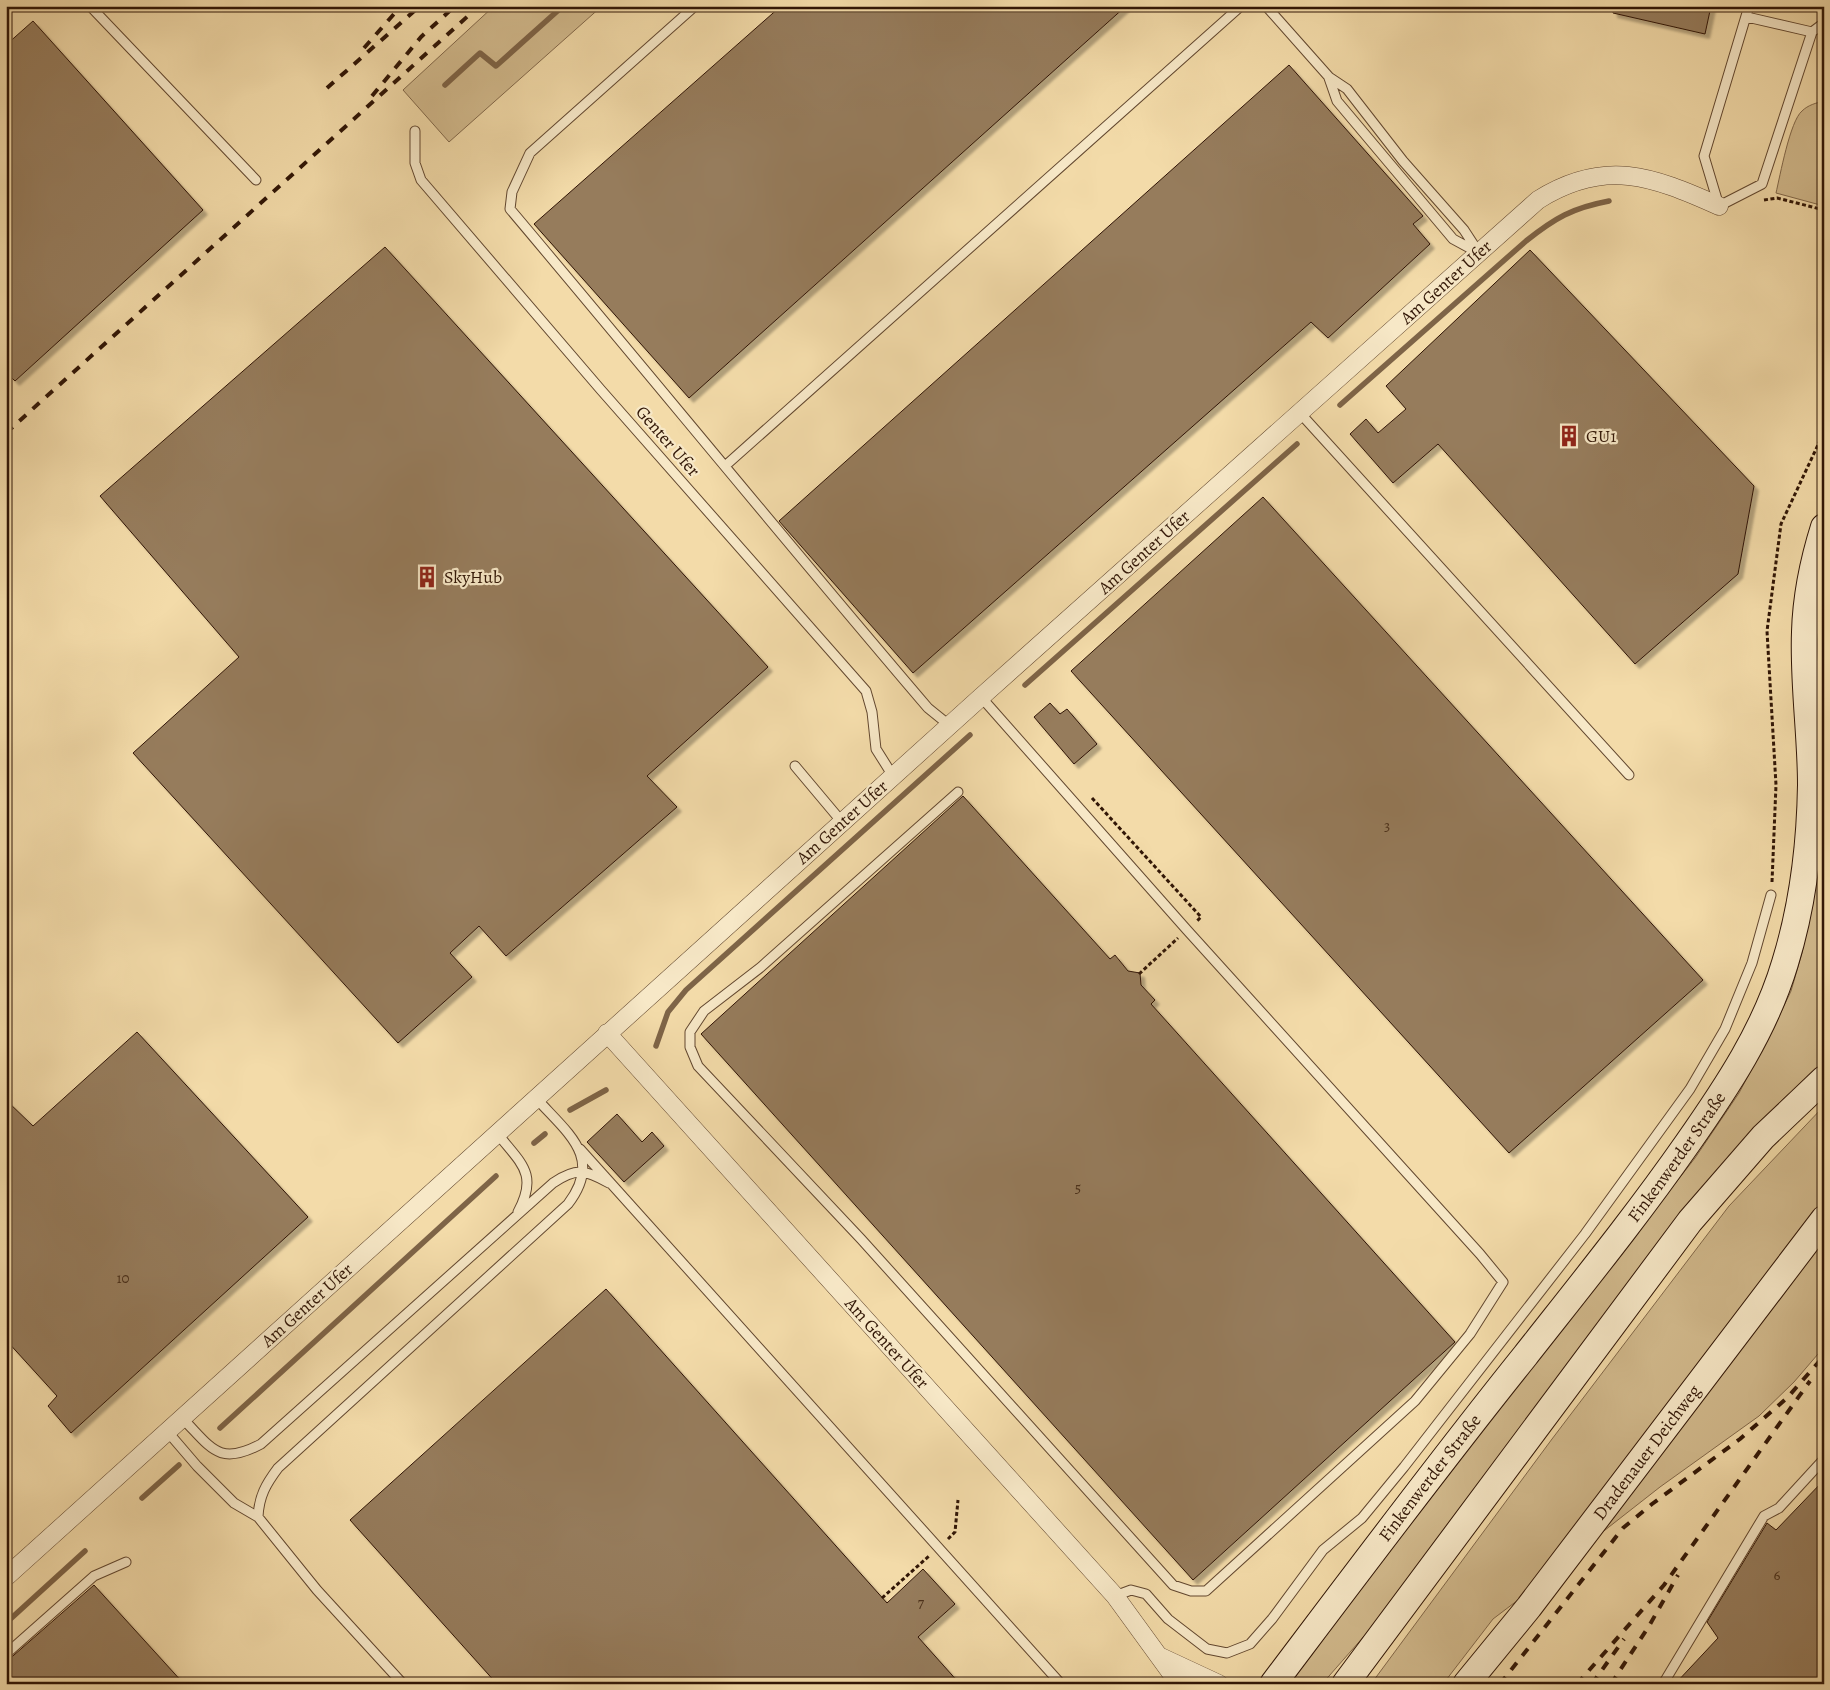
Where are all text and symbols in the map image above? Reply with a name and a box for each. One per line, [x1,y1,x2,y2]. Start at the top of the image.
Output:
street label: Am Genter Ufer [1394,234,1497,330]
street label: Genter Ufer [630,400,706,482]
building icon: GU1 [1556,423,1582,449]
place label: GU1 [1586,424,1616,448]
street label: Am Genter Ufer [1092,504,1195,600]
building icon: SkyHub [414,564,440,590]
place label: SkyHub [444,565,502,589]
street label: Am Genter Ufer [790,774,893,870]
house number: 3 [1384,816,1390,836]
street label: Finkenwerder Straße [1622,1087,1731,1227]
house number: 5 [1075,1178,1081,1198]
street label: Am Genter Ufer [255,1257,358,1353]
house number: 10 [116,1268,130,1288]
street label: Am Genter Ufer [839,1291,935,1394]
street label: Dradenauer Deichweg [1587,1380,1706,1525]
street label: Finkenwerder Straße [1373,1409,1486,1546]
house number: 6 [1774,1565,1781,1585]
house number: 7 [918,1593,925,1613]

